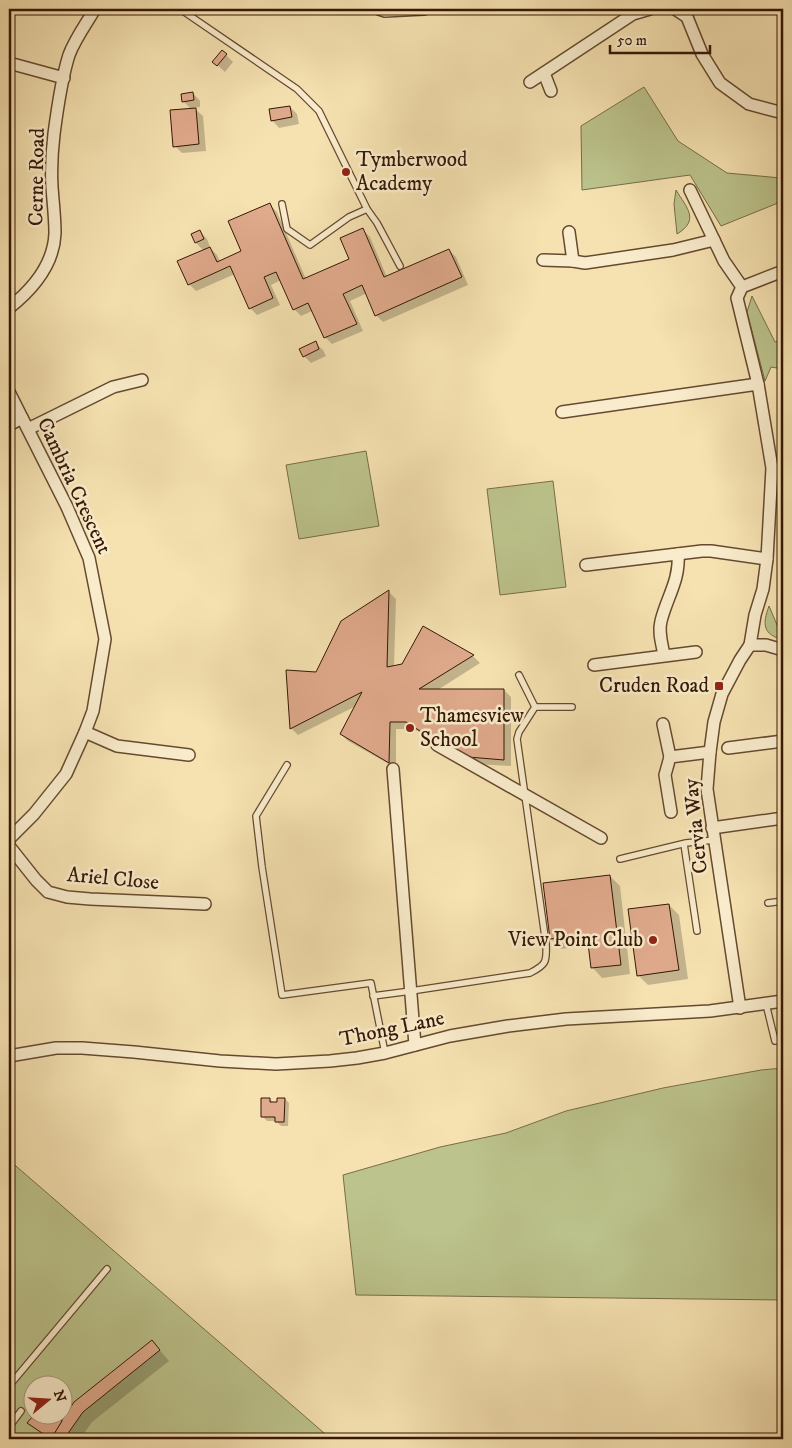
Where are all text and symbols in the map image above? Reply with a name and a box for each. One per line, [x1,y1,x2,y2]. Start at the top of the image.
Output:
scale bar [610,22,710,54]
text: 50 m [617,31,647,50]
street label: Cerne Road [23,127,51,226]
place label: Tymberwood Academy [356,147,468,197]
marker: Tymberwood Academy [340,166,352,178]
street label: Cambria Crescent [31,414,117,559]
place label: Cruden Road [599,673,710,699]
marker: Cruden Road [713,680,725,692]
place label: Thamesview School [420,703,525,753]
marker: Thamesview School [404,722,416,734]
street label: Cervia Way [678,776,714,875]
street label: Ariel Close [66,862,160,896]
place label: View Point Club [507,927,643,953]
marker: View Point Club [647,934,659,946]
street label: Thong Lane [337,1005,447,1053]
north arrow [22,1376,72,1426]
text: N [49,1388,70,1405]

